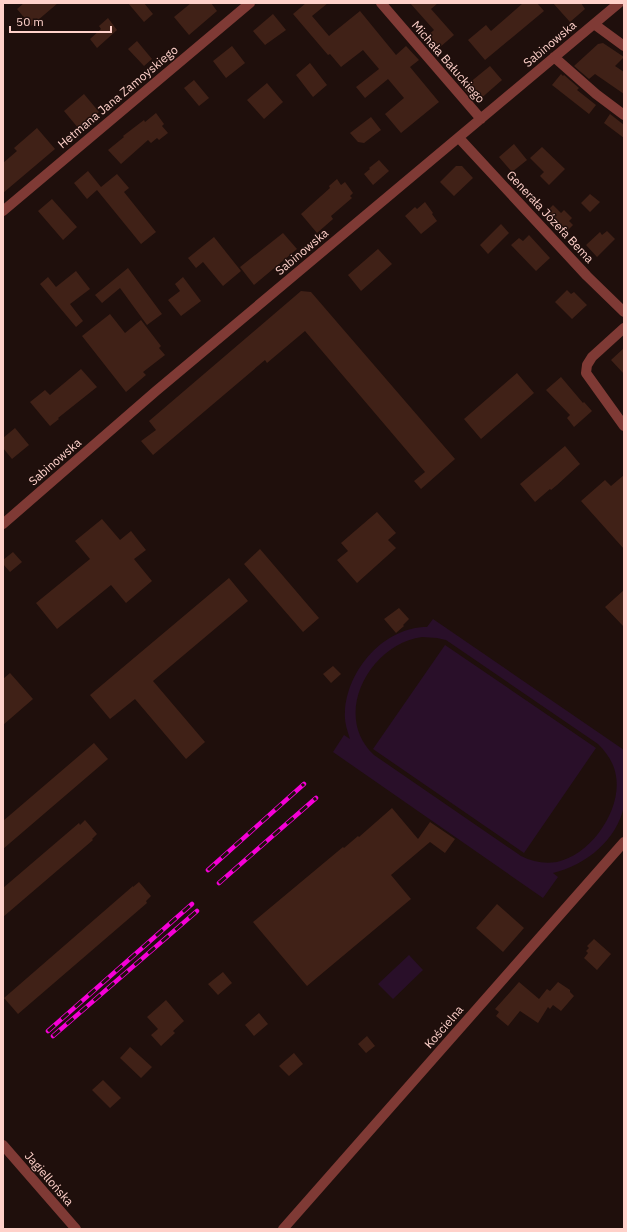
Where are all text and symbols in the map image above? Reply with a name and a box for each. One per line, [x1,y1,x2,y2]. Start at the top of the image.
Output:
scale bar [10,8,111,34]
text: 50 m [16,14,44,29]
street label: Sabinowska [520,17,580,70]
street label: Michała Bałuckiego [409,18,488,106]
street label: Hetmana Jana Zamoyskiego [55,42,181,151]
street label: Generała Józefa Bema [504,167,597,266]
street label: Sabinowska [272,225,332,278]
street label: Sabinowska [25,434,84,488]
street label: Kościelna [421,1002,467,1051]
street label: Jagiellońska [22,1148,77,1209]

